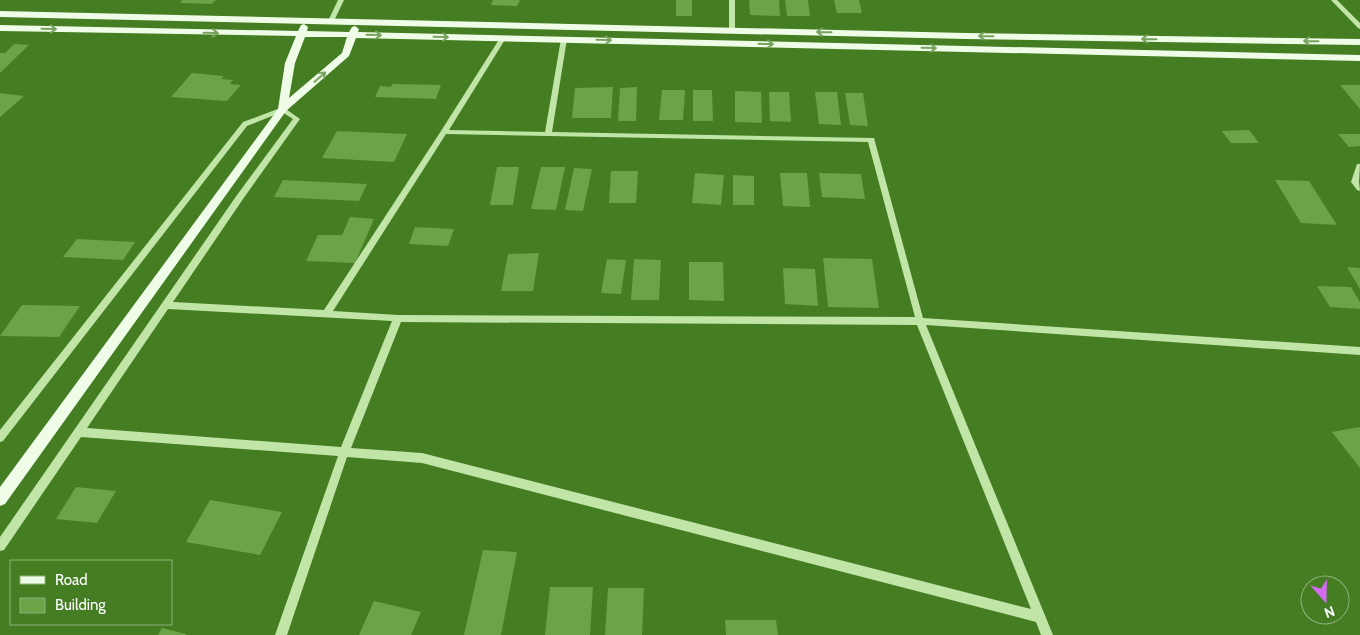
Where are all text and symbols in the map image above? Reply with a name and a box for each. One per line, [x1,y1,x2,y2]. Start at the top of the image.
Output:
one-way arrow [40,24,56,34]
one-way arrow [203,28,219,37]
one-way arrow [816,28,832,37]
one-way arrow [365,31,381,40]
one-way arrow [979,31,995,41]
one-way arrow [433,32,449,41]
one-way arrow [1141,34,1157,43]
one-way arrow [596,35,612,44]
one-way arrow [1304,36,1320,46]
one-way arrow [758,39,774,48]
one-way arrow [921,43,937,52]
one-way arrow [313,71,326,83]
legend [10,560,172,625]
text: Road [55,571,88,589]
north arrow [1300,575,1350,625]
text: Building [55,596,106,614]
text: N [1322,602,1337,622]

